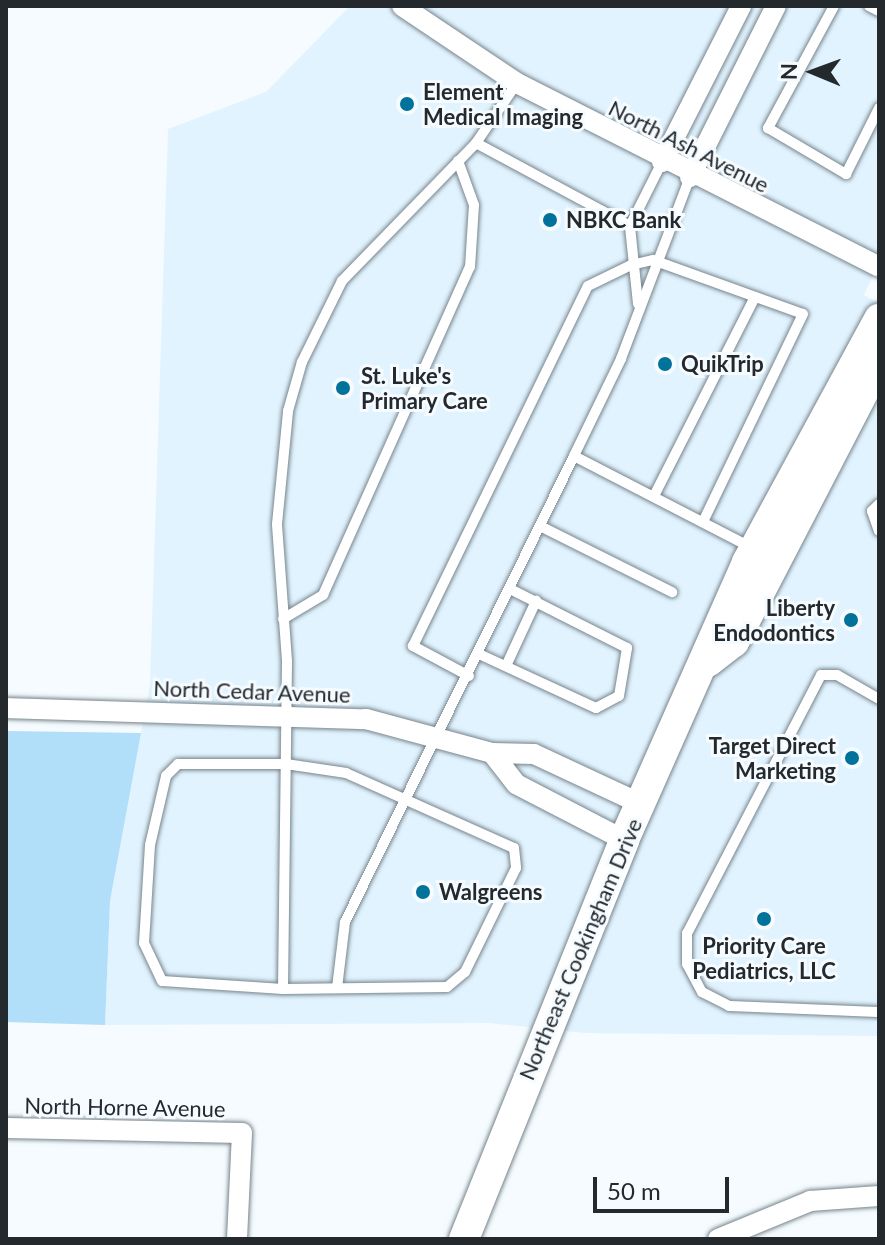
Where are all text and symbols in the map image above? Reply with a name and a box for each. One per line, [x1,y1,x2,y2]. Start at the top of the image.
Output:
north arrow [773,32,853,112]
text: N [775,63,802,80]
place label: Element Medical Imaging [423,78,583,130]
street label: North Ash Avenue [604,94,774,198]
marker: Element Medical Imaging [398,95,416,113]
place label: NBKC Bank [566,207,681,233]
marker: NBKC Bank [541,211,559,229]
place label: QuikTrip [681,351,764,377]
marker: QuikTrip [656,355,674,373]
place label: St. Luke's Primary Care [361,362,488,414]
marker: St. Luke's Primary Care [332,377,354,399]
place label: Liberty Endodontics [713,594,835,646]
marker: Liberty Endodontics [842,611,860,629]
street label: North Cedar Avenue [152,674,352,708]
place label: Target Direct Marketing [709,732,836,784]
marker: Target Direct Marketing [843,749,861,767]
street label: Northeast Cookingham Drive [513,814,647,1084]
place label: Walgreens [439,879,542,905]
marker: Walgreens [414,883,432,901]
marker: Priority Care Pediatrics, LLC [755,910,773,928]
place label: Priority Care Pediatrics, LLC [692,932,836,984]
street label: North Horne Avenue [24,1092,226,1122]
scale bar [597,1161,733,1211]
text: 50 m [607,1176,661,1205]

